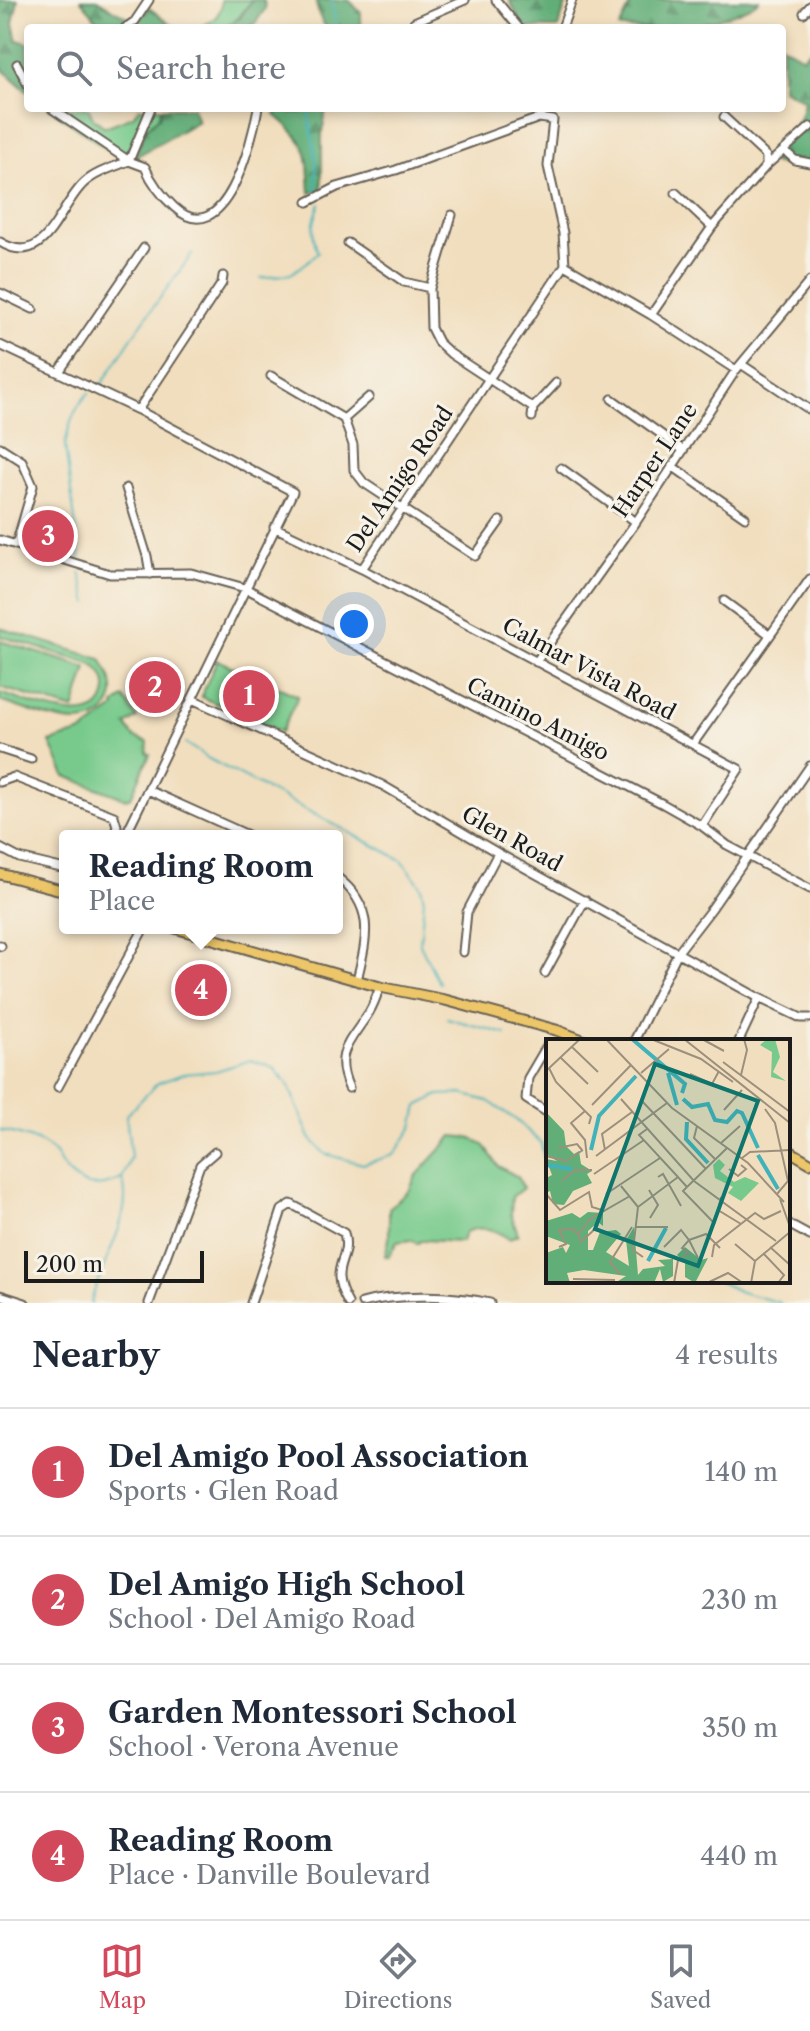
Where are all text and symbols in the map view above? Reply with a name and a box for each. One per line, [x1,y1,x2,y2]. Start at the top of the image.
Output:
search box [24,24,786,112]
icon: search [52,46,96,90]
text: Search here [116,50,286,87]
street label: Harper Lane [607,398,703,522]
street label: Del Amigo Road [341,401,459,557]
pin: 3 [22,506,74,566]
your location [334,604,374,644]
street label: Calmar Vista Road [498,612,680,726]
pin: 2 [129,657,181,717]
pin: 1 [223,666,275,726]
street label: Camino Amigo [462,671,614,767]
street label: Glen Road [457,800,567,878]
popup [59,830,343,934]
text: Reading Room [88,848,314,885]
text: Place [88,885,155,917]
pin: 4 [175,960,227,1020]
inset map [546,1039,790,1283]
scale bar [24,1247,204,1283]
text: 200 m [36,1251,103,1278]
text: Nearby [32,1334,160,1376]
text: 4 results [675,1339,778,1371]
text: Del Amigo Pool Association [108,1438,529,1475]
text: 1 [52,1456,64,1488]
text: 140 m [704,1456,778,1488]
text: Sports · Glen Road [108,1475,339,1507]
text: Del Amigo High School [108,1566,465,1603]
text: 2 [50,1584,66,1616]
text: 230 m [701,1584,778,1616]
text: School · Del Amigo Road [108,1603,416,1635]
text: Garden Montessori School [108,1694,517,1731]
text: 3 [51,1712,65,1744]
text: 350 m [702,1712,778,1744]
text: School · Verona Avenue [108,1731,399,1763]
text: Reading Room [108,1822,333,1859]
text: 4 [50,1840,66,1872]
text: 440 m [700,1840,778,1872]
text: Place · Danville Boulevard [108,1859,431,1891]
tab: Map [99,1939,146,2014]
tab: Directions [344,1939,452,2014]
tab: Saved [650,1939,711,2014]

